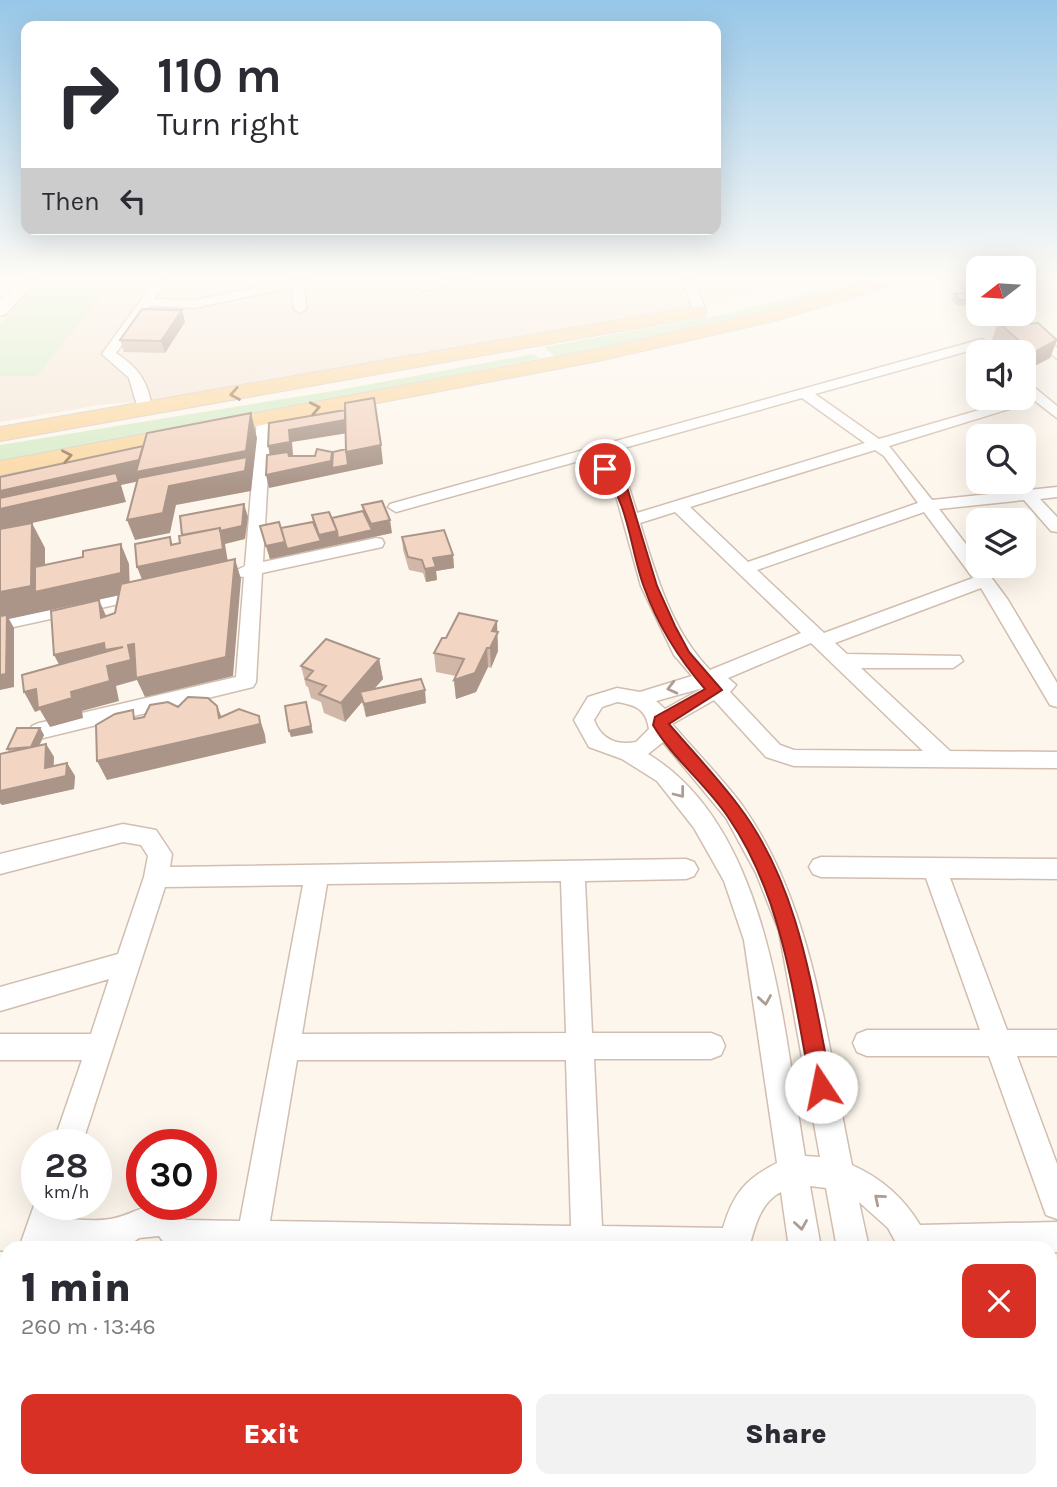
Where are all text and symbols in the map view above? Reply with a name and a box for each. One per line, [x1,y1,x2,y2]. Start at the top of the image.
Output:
text: 110 m [157,47,282,104]
icon: right [42,49,133,140]
text: Turn right [157,106,299,143]
icon: left [114,182,152,220]
text: Then [42,186,100,217]
north arrow [966,256,1036,326]
map controls [966,256,1036,578]
button: sound [966,340,1036,410]
one-way arrow [229,386,241,401]
one-way arrow [309,402,321,417]
button: search [966,424,1036,494]
pin [575,439,635,499]
one-way arrow [61,449,73,464]
icon: arrive [586,450,624,488]
button: layers [966,508,1036,578]
one-way arrow [667,680,679,694]
one-way arrow [671,785,684,798]
one-way arrow [757,994,772,1006]
position arrow [784,1050,858,1124]
speed limit sign: 30 [126,1129,217,1220]
text: 28 [45,1145,88,1186]
text: km/h [44,1181,89,1203]
one-way arrow [875,1194,887,1207]
one-way arrow [793,1219,808,1230]
text: 1 min [21,1262,131,1312]
button: close [962,1264,1036,1338]
text: 260 m · 13:46 [21,1313,156,1340]
button: Exit [21,1394,522,1474]
button: Share [536,1394,1036,1474]

